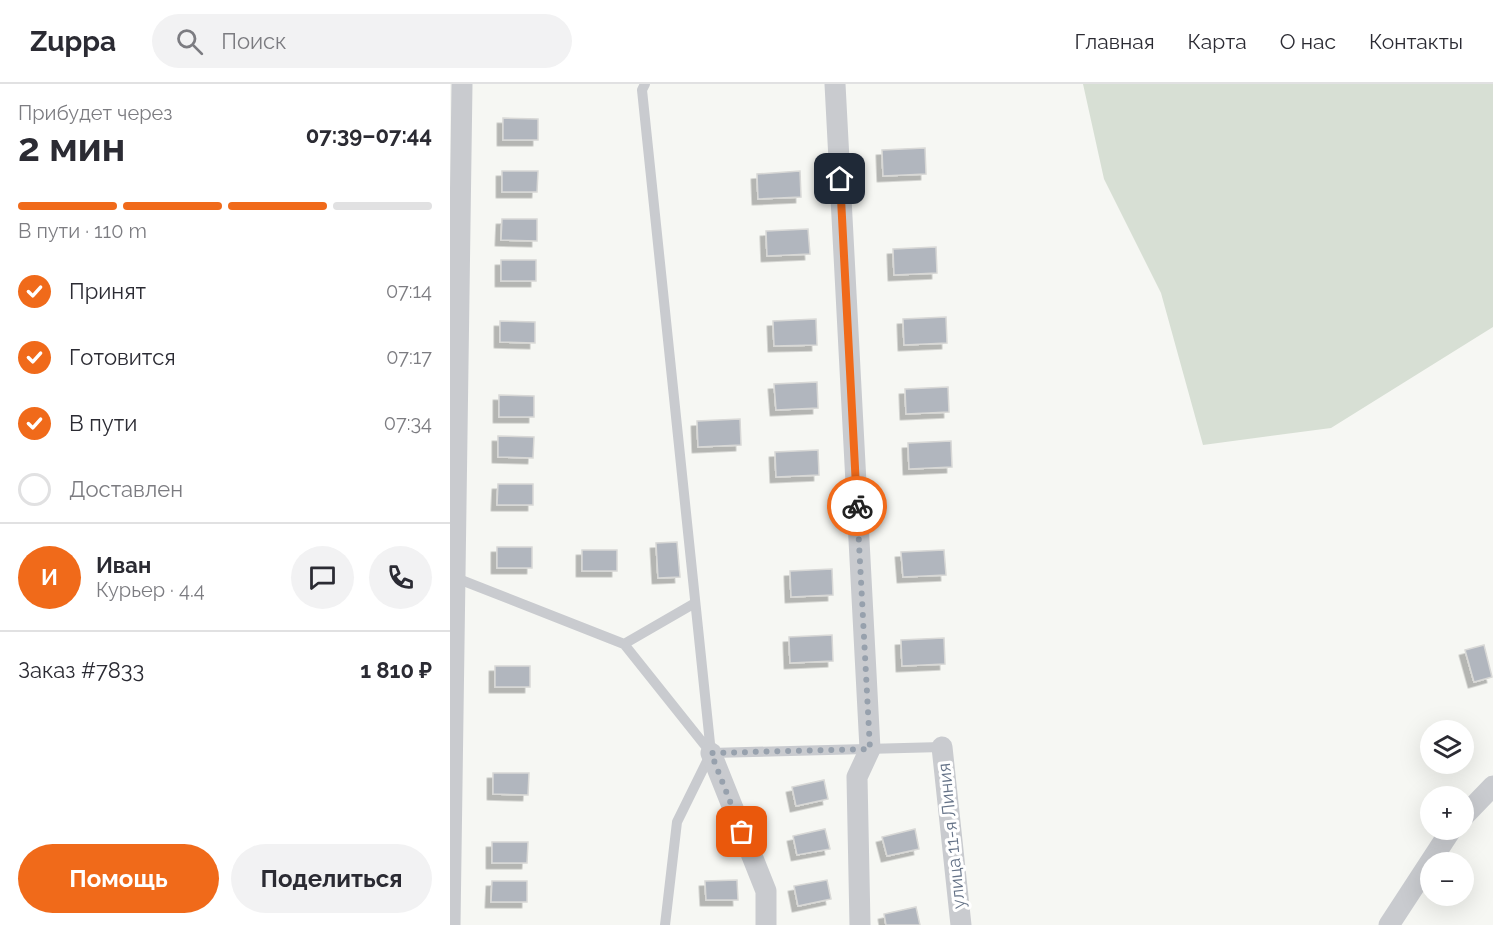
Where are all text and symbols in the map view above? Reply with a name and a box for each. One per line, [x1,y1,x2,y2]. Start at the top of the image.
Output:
search box [152,14,572,68]
text: Zuppa [30,25,116,58]
icon: search [173,25,206,58]
text: Поиск [221,28,287,54]
text: Главная [1075,29,1155,54]
text: Карта [1188,29,1247,54]
text: О нас [1280,29,1336,54]
text: Контакты [1369,29,1463,54]
text: Прибудет через [18,101,172,125]
text: 07:39–07:44 [306,122,432,148]
text: 2 мин [18,124,125,170]
pin [814,153,865,204]
icon: home [823,162,856,195]
text: В пути · 110 m [18,219,147,243]
icon: check [18,275,51,308]
text: Принят [69,278,146,304]
text: 07:14 [386,279,432,303]
icon: check [18,341,51,374]
text: Готовится [69,344,176,370]
text: 07:17 [386,345,432,369]
icon: check [18,407,51,440]
text: В пути [69,410,137,436]
text: 07:34 [384,411,432,435]
text: Доставлен [69,476,183,502]
courier [827,476,887,536]
icon: bike [841,490,874,523]
button: chat [291,546,354,609]
button: phone [369,546,432,609]
text: Иван [96,552,151,578]
text: И [41,564,58,590]
text: Курьер · 4.4 [96,578,205,602]
text: Заказ #7833 [18,657,144,683]
text: 1 810 ₽ [360,657,432,683]
map controls [1420,720,1474,906]
button: layers [1420,720,1474,774]
street label: улица 11-я Линия [933,762,969,910]
button: + [1420,786,1474,840]
pin [716,806,767,857]
icon: bag [725,815,758,848]
button: Помощь [18,844,219,913]
button: Поделиться [231,844,432,913]
button: − [1420,852,1474,906]

